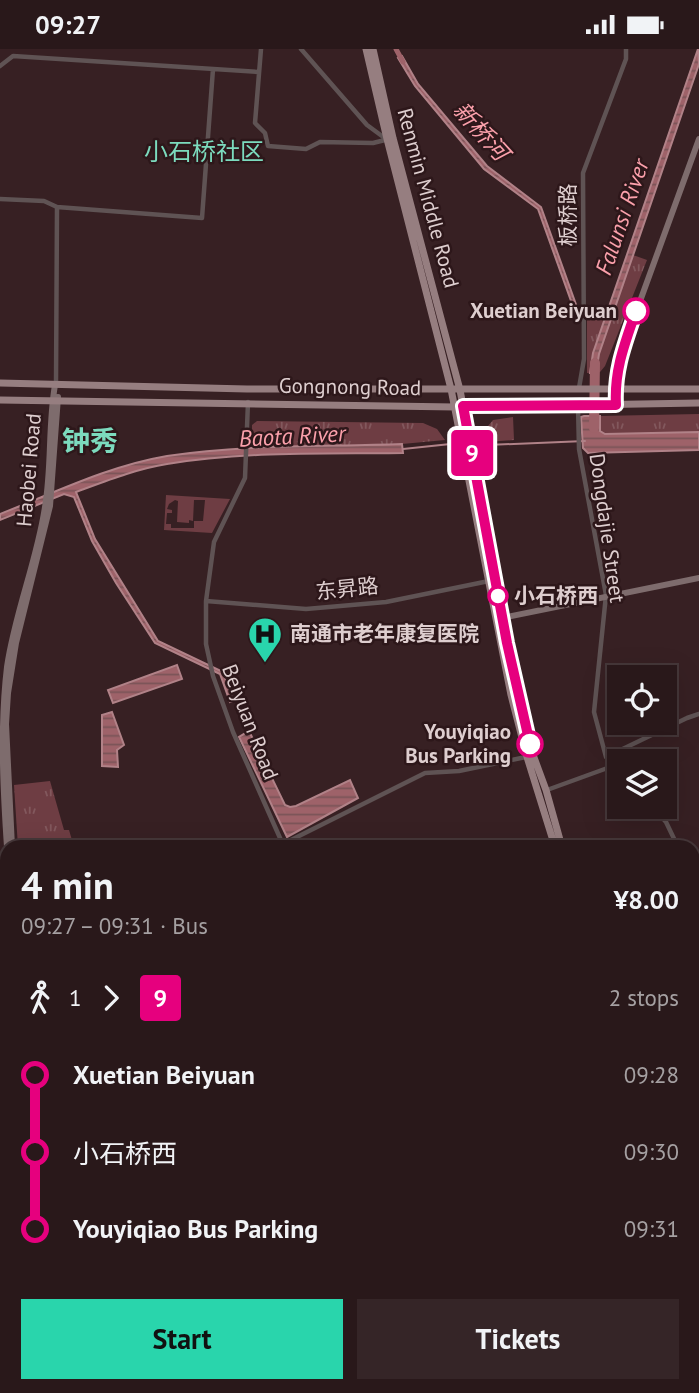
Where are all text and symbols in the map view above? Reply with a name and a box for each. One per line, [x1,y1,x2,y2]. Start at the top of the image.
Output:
text: 09:27 [35,8,101,41]
water label: 新桥河 [448,95,518,169]
street label: Renmin Middle Road [391,105,465,291]
district label: 小石桥社区 [144,136,264,167]
water label: Falunsi River [588,154,655,278]
street label: 板桥路 [554,184,581,247]
place label: Xuetian Beiyuan [470,297,617,324]
marker: Xuetian Beiyuan [623,298,649,324]
street label: Gongnong Road [279,372,421,401]
street label: Haobei Road [10,412,47,528]
water label: Baota River [238,418,347,453]
district label: 钟秀 [62,422,118,459]
line badge: 9 [449,430,495,476]
text: 9 [465,437,479,468]
street label: Dongdajie Street [584,451,631,604]
street label: 东昇路 [314,572,380,605]
place label: 小石桥西 [514,582,598,609]
marker: 小石桥西 [488,586,508,606]
hospital icon: 南通市老年康复医院 [246,615,284,664]
place label: 南通市老年康复医院 [290,620,479,647]
street label: Beiyuan Road [216,660,285,783]
map controls [607,665,677,819]
button: locate [607,665,677,735]
place label: Youyiqiao Bus Parking [405,718,511,769]
marker: Youyiqiao Bus Parking [517,731,543,757]
button: layers [607,749,677,819]
text: 4 min [21,860,114,909]
text: ¥8.00 [614,883,679,916]
text: 09:27 – 09:31 · Bus [21,911,208,940]
icon: walk [21,979,59,1017]
icon: forward [92,979,130,1017]
text: 9 [154,982,167,1013]
text: 1 [69,983,82,1012]
text: 2 stops [609,983,679,1012]
text: Xuetian Beiyuan [73,1058,255,1091]
text: 09:28 [624,1060,679,1089]
text: 小石桥西 [73,1137,177,1170]
text: 09:30 [624,1137,679,1166]
text: Youyiqiao Bus Parking [73,1212,318,1245]
text: 09:31 [624,1214,679,1243]
button: Start [21,1299,343,1379]
button: Tickets [357,1299,679,1379]

